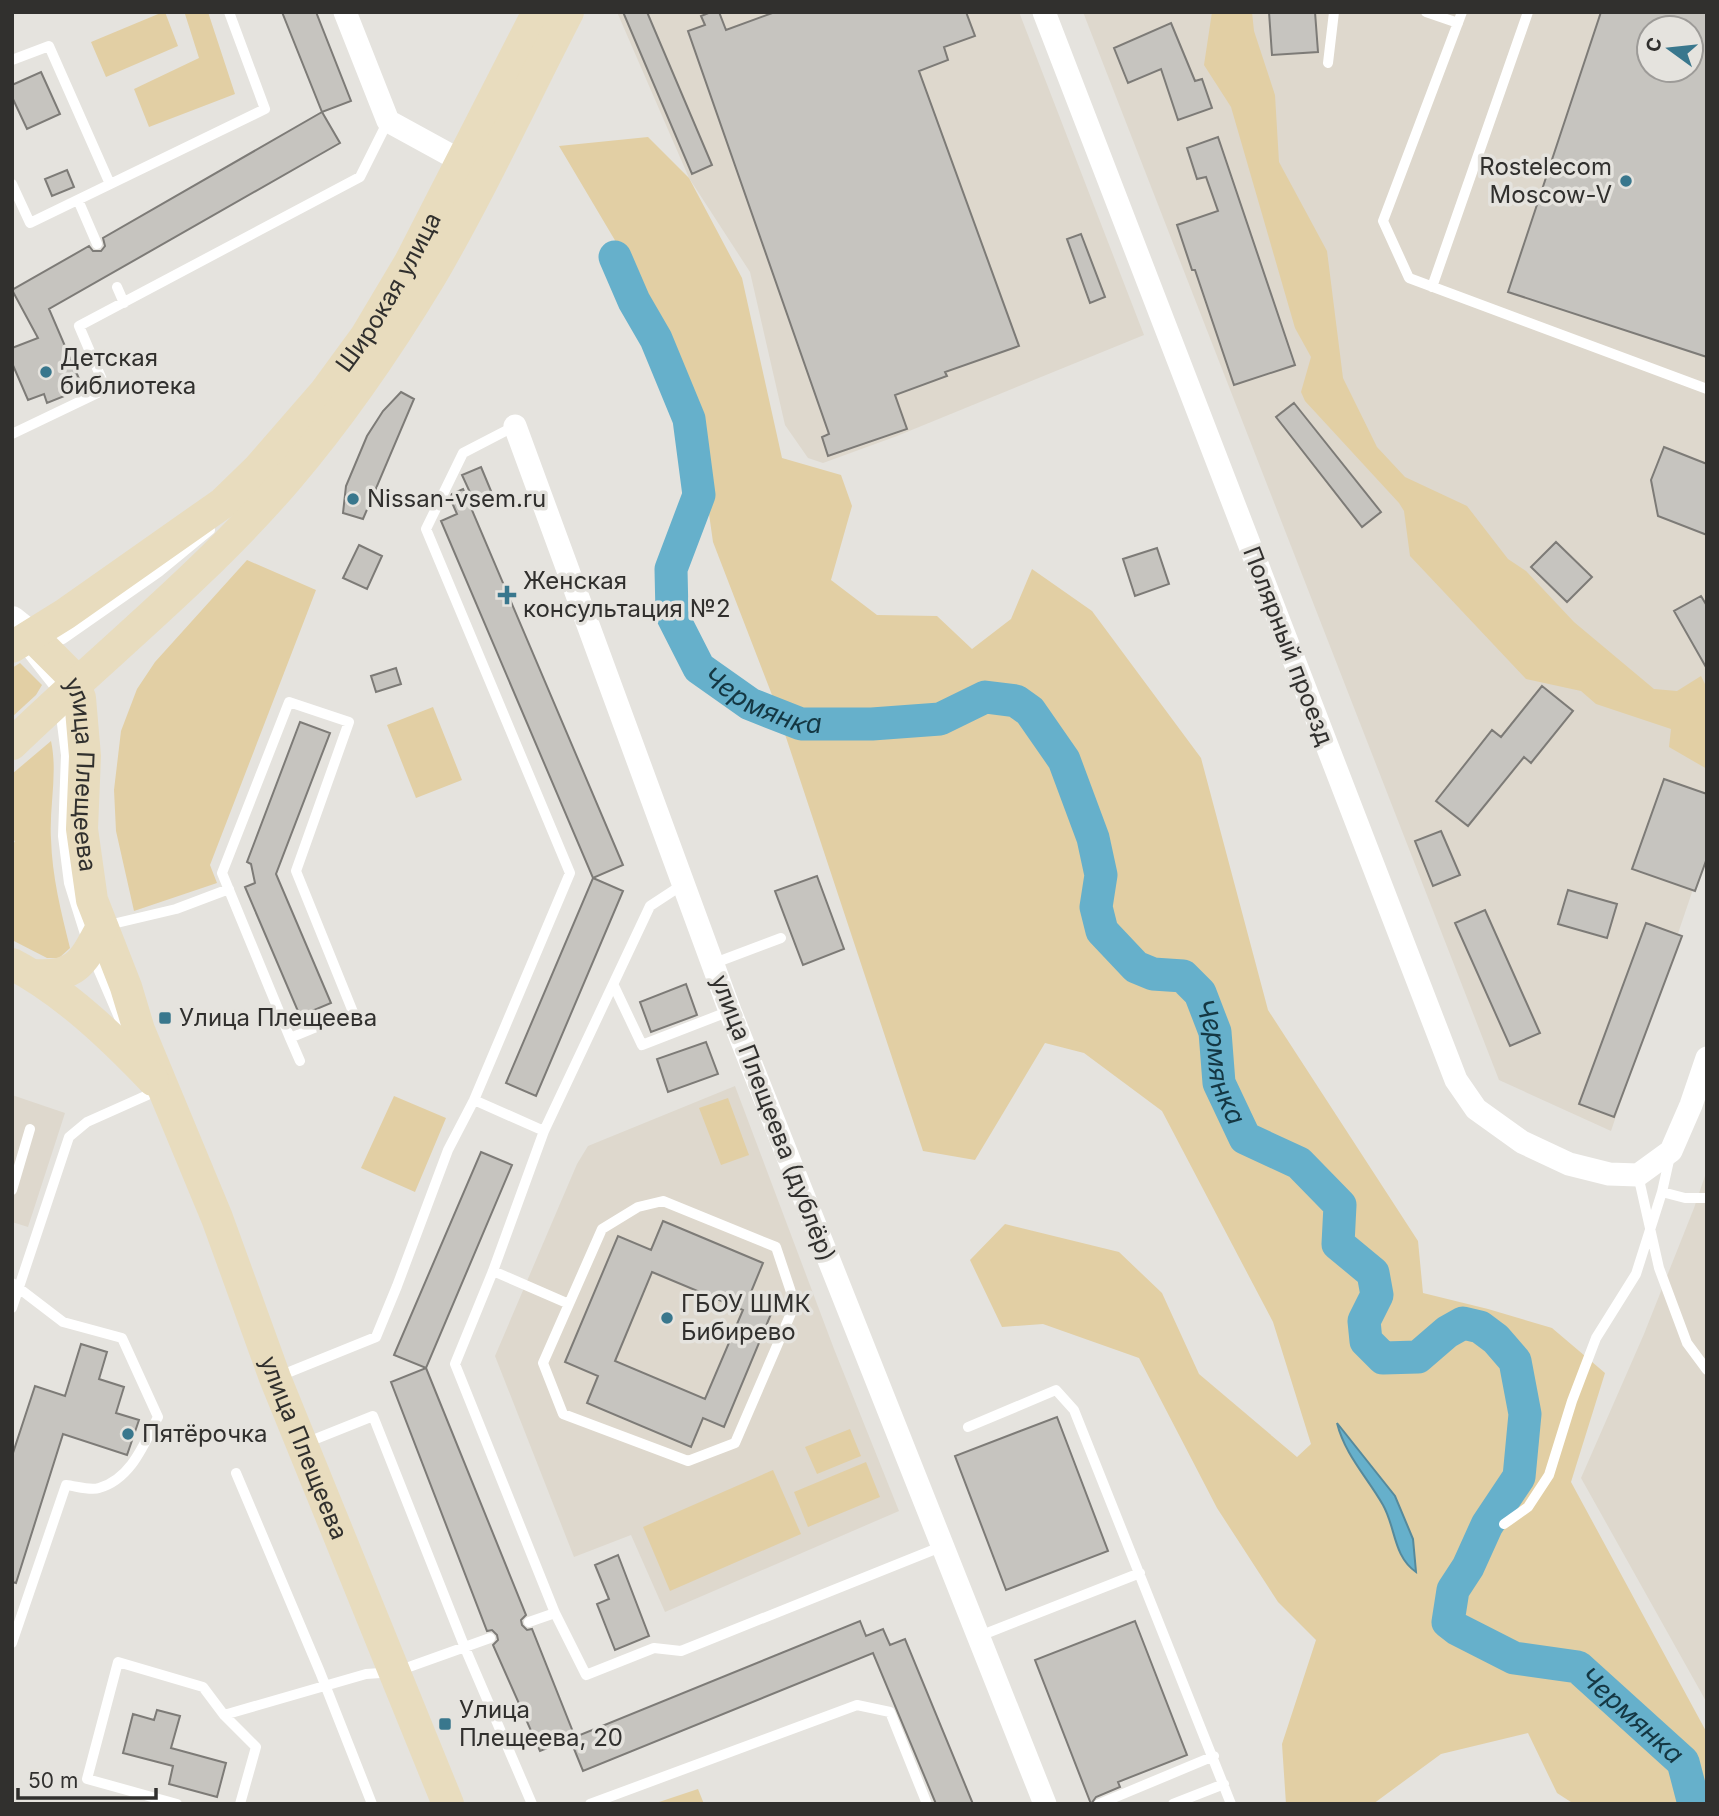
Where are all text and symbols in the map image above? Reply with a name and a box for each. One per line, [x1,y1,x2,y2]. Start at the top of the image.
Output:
north arrow [1635,14,1705,84]
text: С [1641,35,1667,54]
place label: Rostelecom Moscow-V [1479,152,1612,209]
marker: Rostelecom Moscow-V [1618,173,1634,189]
street label: Широкая улица [329,207,447,378]
place label: Детская библиотека [60,343,196,400]
marker: Детская библиотека [38,364,54,380]
place label: Nissan-vsem.ru [367,484,546,513]
marker: Nissan-vsem.ru [345,491,361,507]
street label: Полярный проезд [1237,542,1340,749]
place label: Женская консультация №2 [523,566,731,623]
marker: Женская консультация №2 [497,585,517,605]
water label: Чермянка [698,660,822,740]
street label: улица Плещеева [58,672,103,873]
street label: улица Плещеева (дублёр) [705,970,842,1265]
water label: Чермянка [1189,995,1252,1129]
place label: Улица Плещеева [179,1003,377,1032]
marker: Улица Плещеева [157,1010,173,1026]
place label: ГБОУ ШМК Бибирево [681,1289,811,1346]
marker: ГБОУ ШМК Бибирево [659,1310,675,1326]
street label: улица Плещеева [254,1352,354,1544]
place label: Пятёрочка [142,1419,268,1448]
marker: Пятёрочка [120,1426,136,1442]
water label: Чермянка [1574,1660,1690,1770]
place label: Улица Плещеева, 20 [459,1695,623,1752]
marker: Улица Плещеева, 20 [437,1716,453,1732]
scale bar [18,1756,156,1800]
text: 50 m [28,1768,78,1793]

